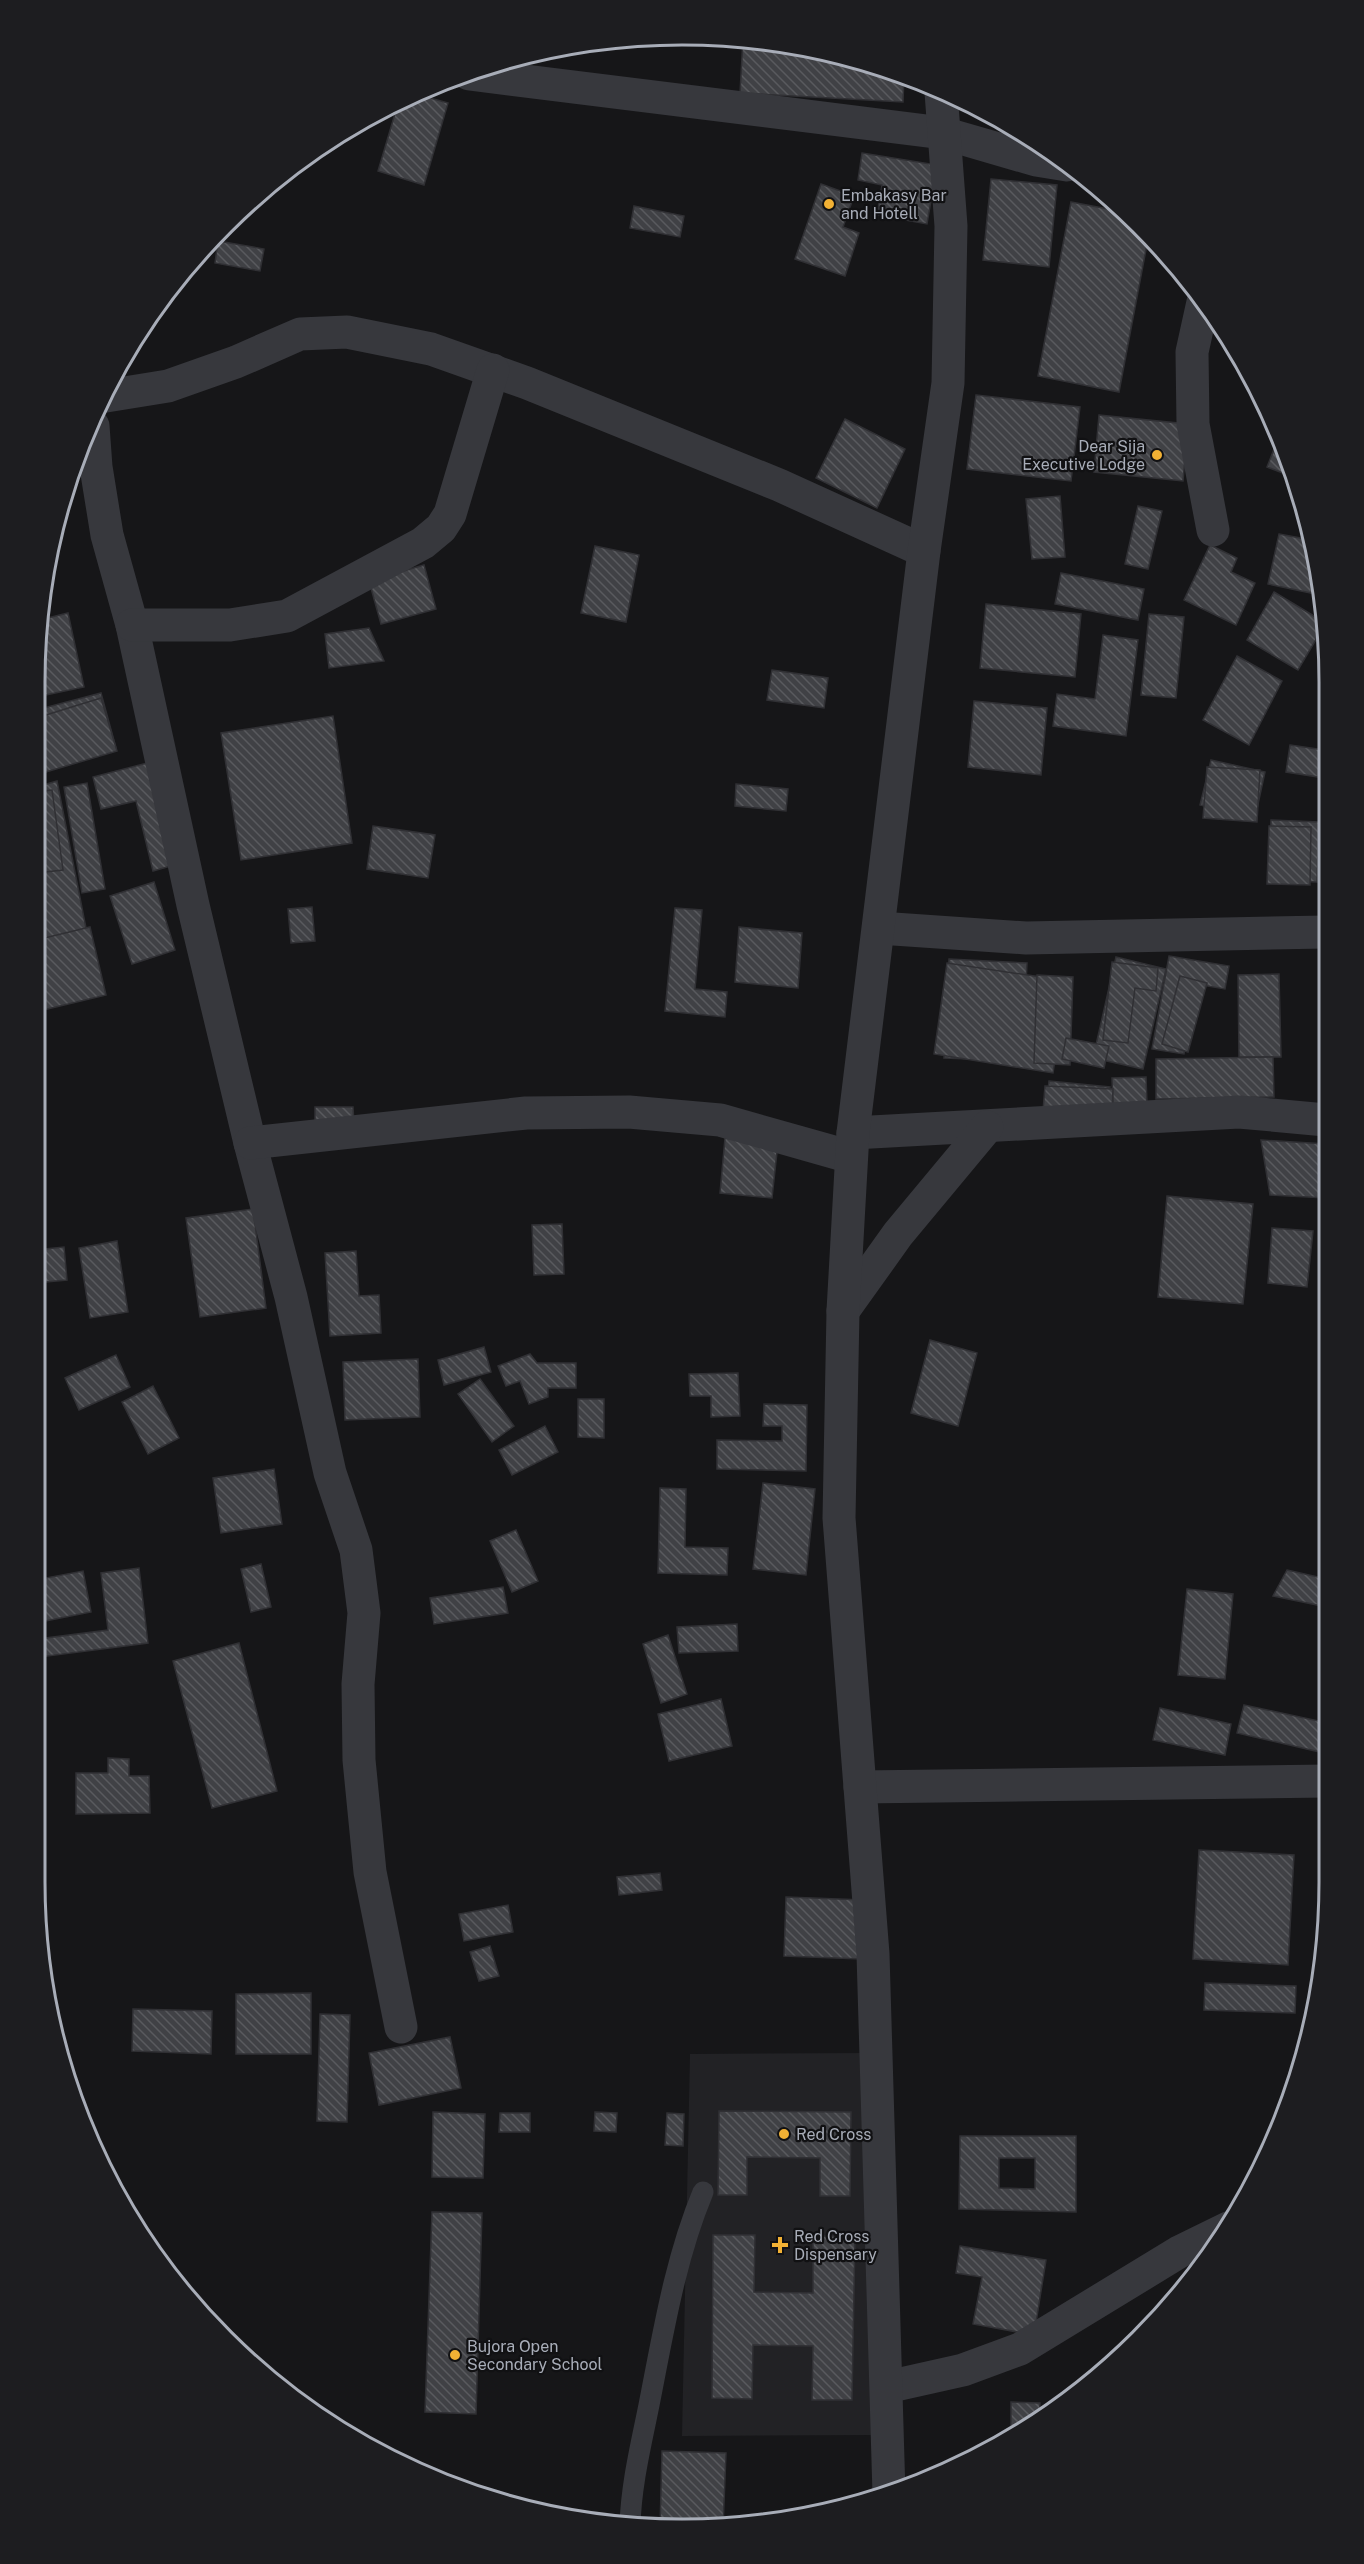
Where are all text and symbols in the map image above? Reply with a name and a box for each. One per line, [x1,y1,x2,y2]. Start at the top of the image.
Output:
place label: Embakasy Bar and Hotell [841,186,947,223]
marker: Embakasy Bar and Hotell [822,197,836,211]
place label: Dear Sija Executive Lodge [1022,437,1145,474]
marker: Dear Sija Executive Lodge [1150,448,1164,462]
place label: Red Cross [796,2125,871,2144]
marker: Red Cross [777,2127,791,2141]
place label: Red Cross Dispensary [794,2227,877,2264]
marker: Red Cross Dispensary [771,2236,789,2254]
place label: Bujora Open Secondary School [467,2337,603,2374]
marker: Bujora Open Secondary School [448,2348,462,2362]

